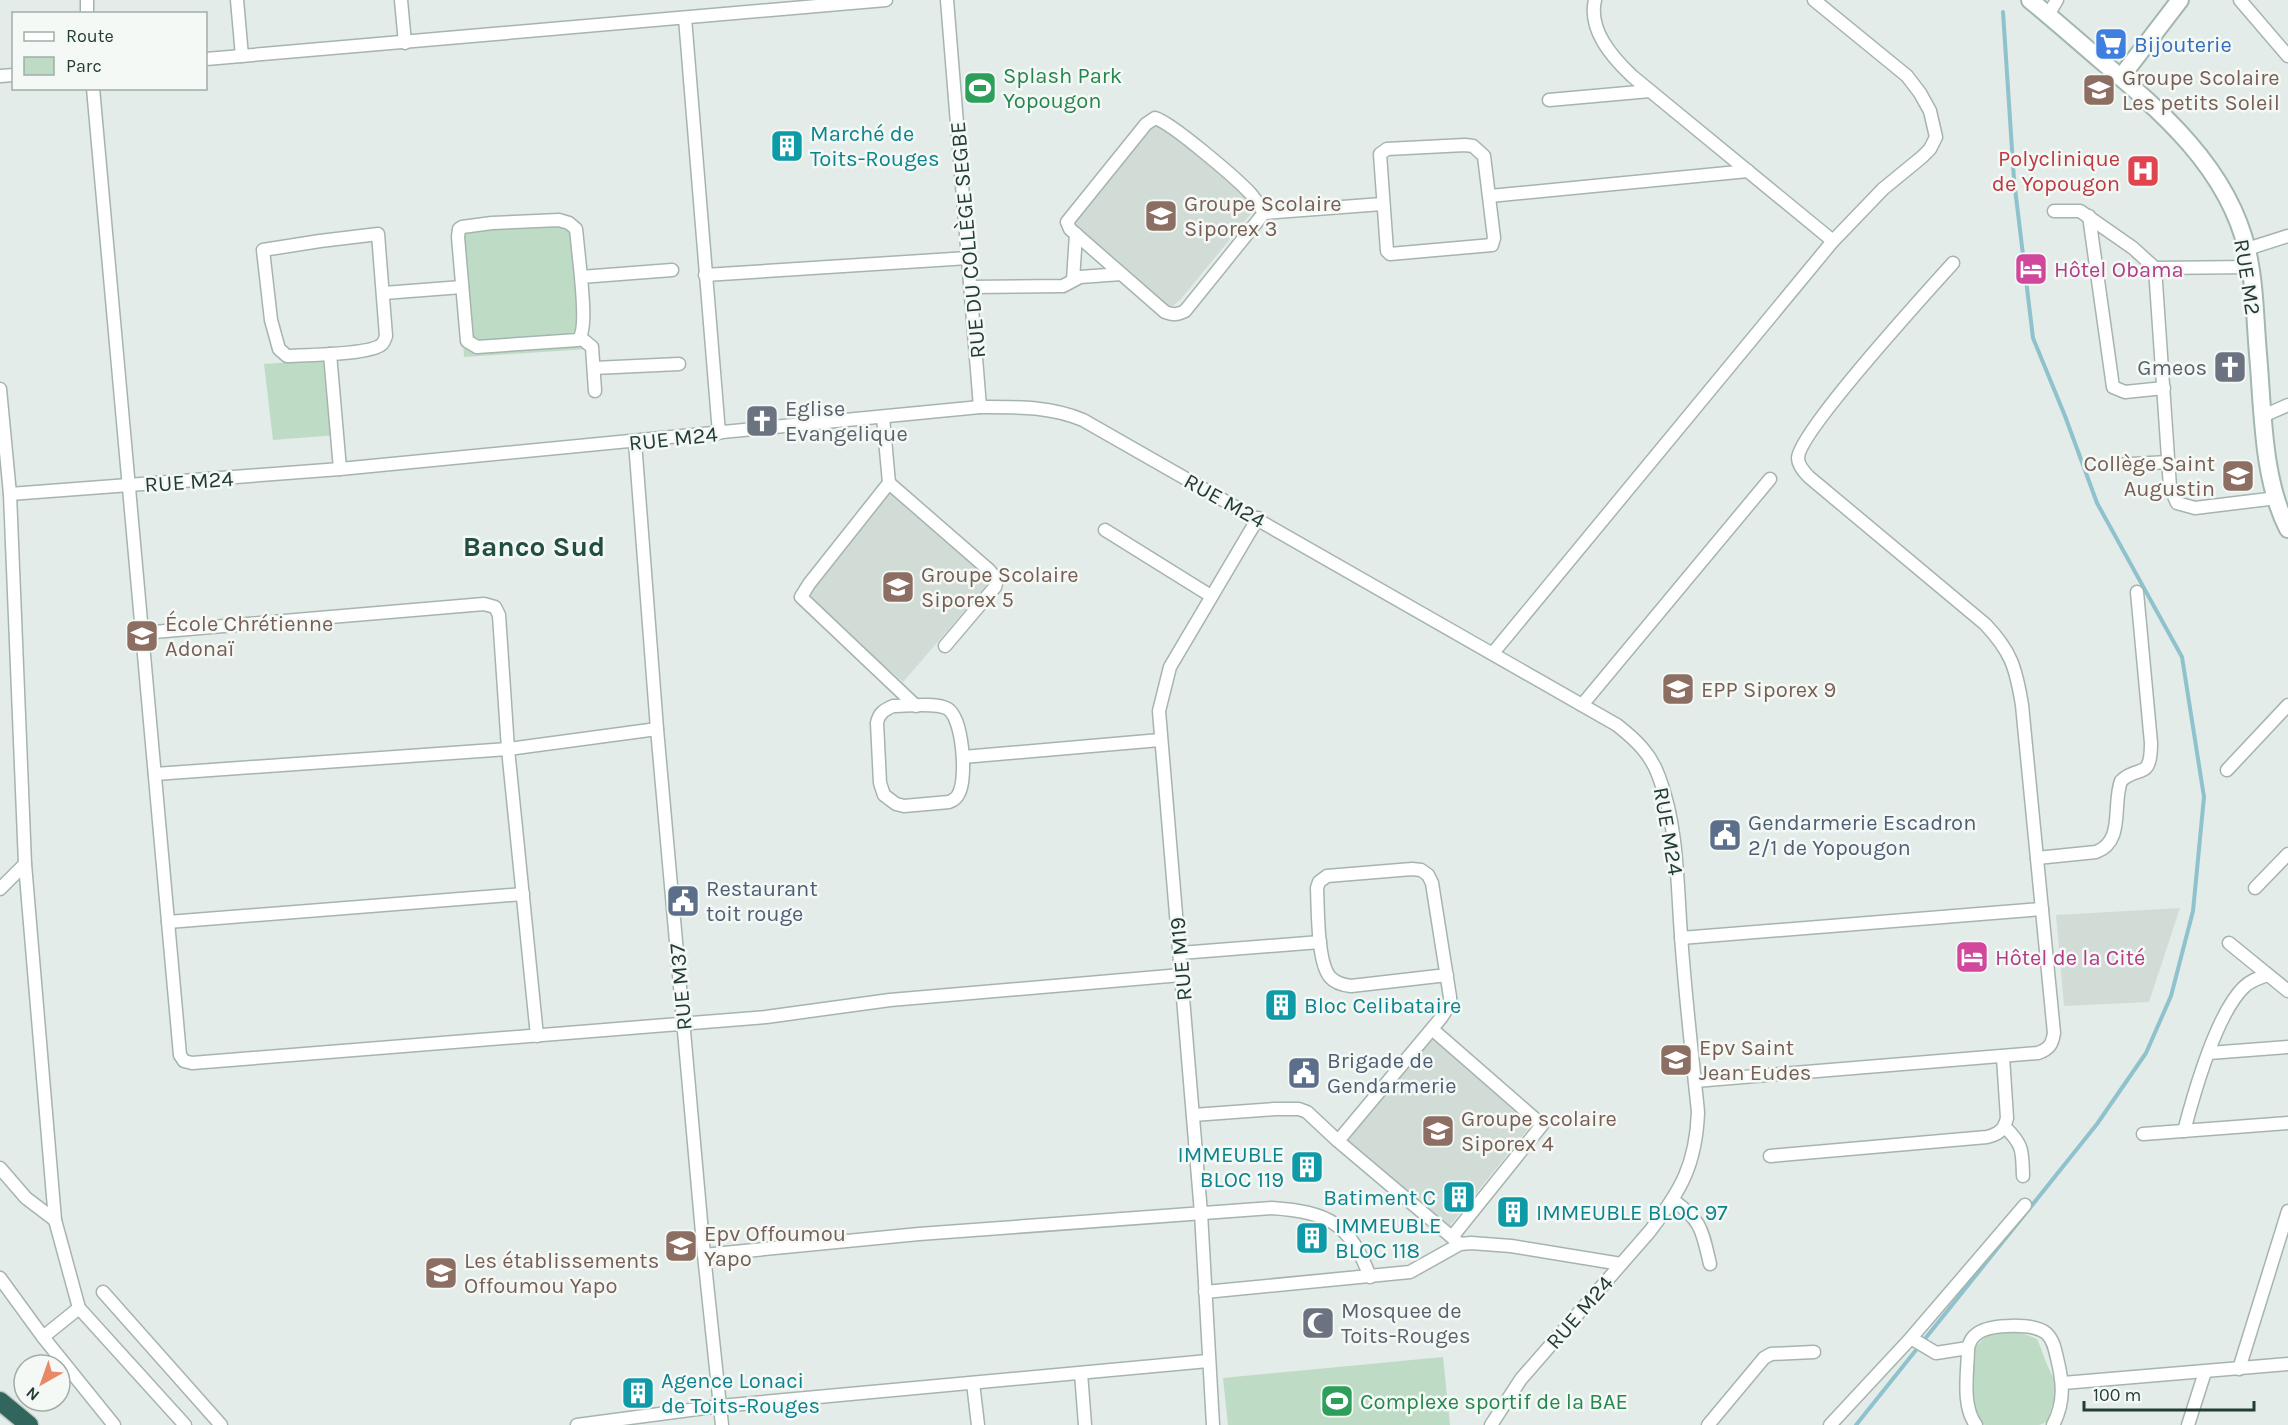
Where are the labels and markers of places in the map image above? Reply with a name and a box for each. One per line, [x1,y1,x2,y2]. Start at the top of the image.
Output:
supermarket icon: Bijouterie [2093,26,2129,62]
place label: Bijouterie [2134,32,2232,58]
place label: Splash Park Yopougon [1003,63,1122,114]
place label: Groupe Scolaire Les petits Soleil [2122,65,2280,116]
sports icon: Splash Park Yopougon [962,70,998,106]
school or university icon: Groupe Scolaire Les petits Soleil [2081,72,2117,108]
place label: Marché de Toits-Rouges [810,121,939,172]
building icon: Marché de Toits-Rouges [769,128,805,164]
place label: Polyclinique de Yopougon [1992,146,2120,197]
hospital icon: Polyclinique de Yopougon [2125,153,2161,189]
place label: Groupe Scolaire Siporex 3 [1184,191,1342,242]
school or university icon: Groupe Scolaire Siporex 3 [1143,198,1179,234]
hotel icon: Hôtel Obama [2013,251,2049,287]
place label: Hôtel Obama [2054,257,2184,283]
church icon: Gmeos [2212,349,2248,385]
place label: Gmeos [2137,355,2207,381]
place label: Eglise Evangelique [785,396,908,447]
church icon: Eglise Evangelique [744,403,780,439]
place label: Collège Saint Augustin [2083,451,2215,502]
school or university icon: Collège Saint Augustin [2220,458,2256,494]
place label: Groupe Scolaire Siporex 5 [921,562,1079,613]
school or university icon: Groupe Scolaire Siporex 5 [880,569,916,605]
place label: École Chrétienne Adonaï [165,610,333,662]
school or university icon: École Chrétienne Adonaï [124,618,160,654]
school or university icon: EPP Siporex 9 [1660,671,1696,707]
place label: EPP Siporex 9 [1701,677,1836,703]
place label: Gendarmerie Escadron 2/1 de Yopougon [1748,810,1976,861]
public building icon: Gendarmerie Escadron 2/1 de Yopougon [1707,817,1743,853]
place label: Restaurant toit rouge [706,876,818,927]
public building icon: Restaurant toit rouge [665,883,701,919]
hotel icon: Hôtel de la Cité [1954,939,1990,975]
place label: Hôtel de la Cité [1995,945,2145,971]
building icon: Bloc Celibataire [1263,987,1299,1023]
place label: Bloc Celibataire [1304,993,1461,1019]
place label: Epv Saint Jean Eudes [1699,1035,1811,1086]
school or university icon: Epv Saint Jean Eudes [1658,1042,1694,1078]
place label: Brigade de Gendarmerie [1327,1048,1457,1099]
public building icon: Brigade de Gendarmerie [1286,1055,1322,1091]
place label: Groupe scolaire Siporex 4 [1461,1106,1617,1157]
school or university icon: Groupe scolaire Siporex 4 [1420,1113,1456,1149]
place label: IMMEUBLE BLOC 119 [1178,1142,1284,1193]
building icon: IMMEUBLE BLOC 119 [1289,1149,1325,1185]
building icon: Batiment C [1441,1179,1477,1215]
place label: Batiment C [1323,1185,1436,1211]
building icon: IMMEUBLE BLOC 97 [1495,1194,1531,1230]
place label: IMMEUBLE BLOC 97 [1536,1200,1728,1226]
place label: IMMEUBLE BLOC 118 [1335,1213,1441,1264]
building icon: IMMEUBLE BLOC 118 [1294,1220,1330,1256]
place label: Epv Offoumou Yapo [704,1221,846,1272]
school or university icon: Epv Offoumou Yapo [663,1228,699,1264]
place label: Les établissements Offoumou Yapo [464,1248,659,1299]
school or university icon: Les établissements Offoumou Yapo [423,1255,459,1291]
place label: Mosquee de Toits-Rouges [1341,1298,1470,1349]
mosque icon: Mosquee de Toits-Rouges [1300,1305,1336,1341]
place label: Agence Lonaci de Toits-Rouges [661,1368,820,1419]
building icon: Agence Lonaci de Toits-Rouges [620,1375,656,1411]
sports icon: Complexe sportif de la BAE [1319,1383,1355,1419]
place label: Complexe sportif de la BAE [1360,1389,1628,1415]

